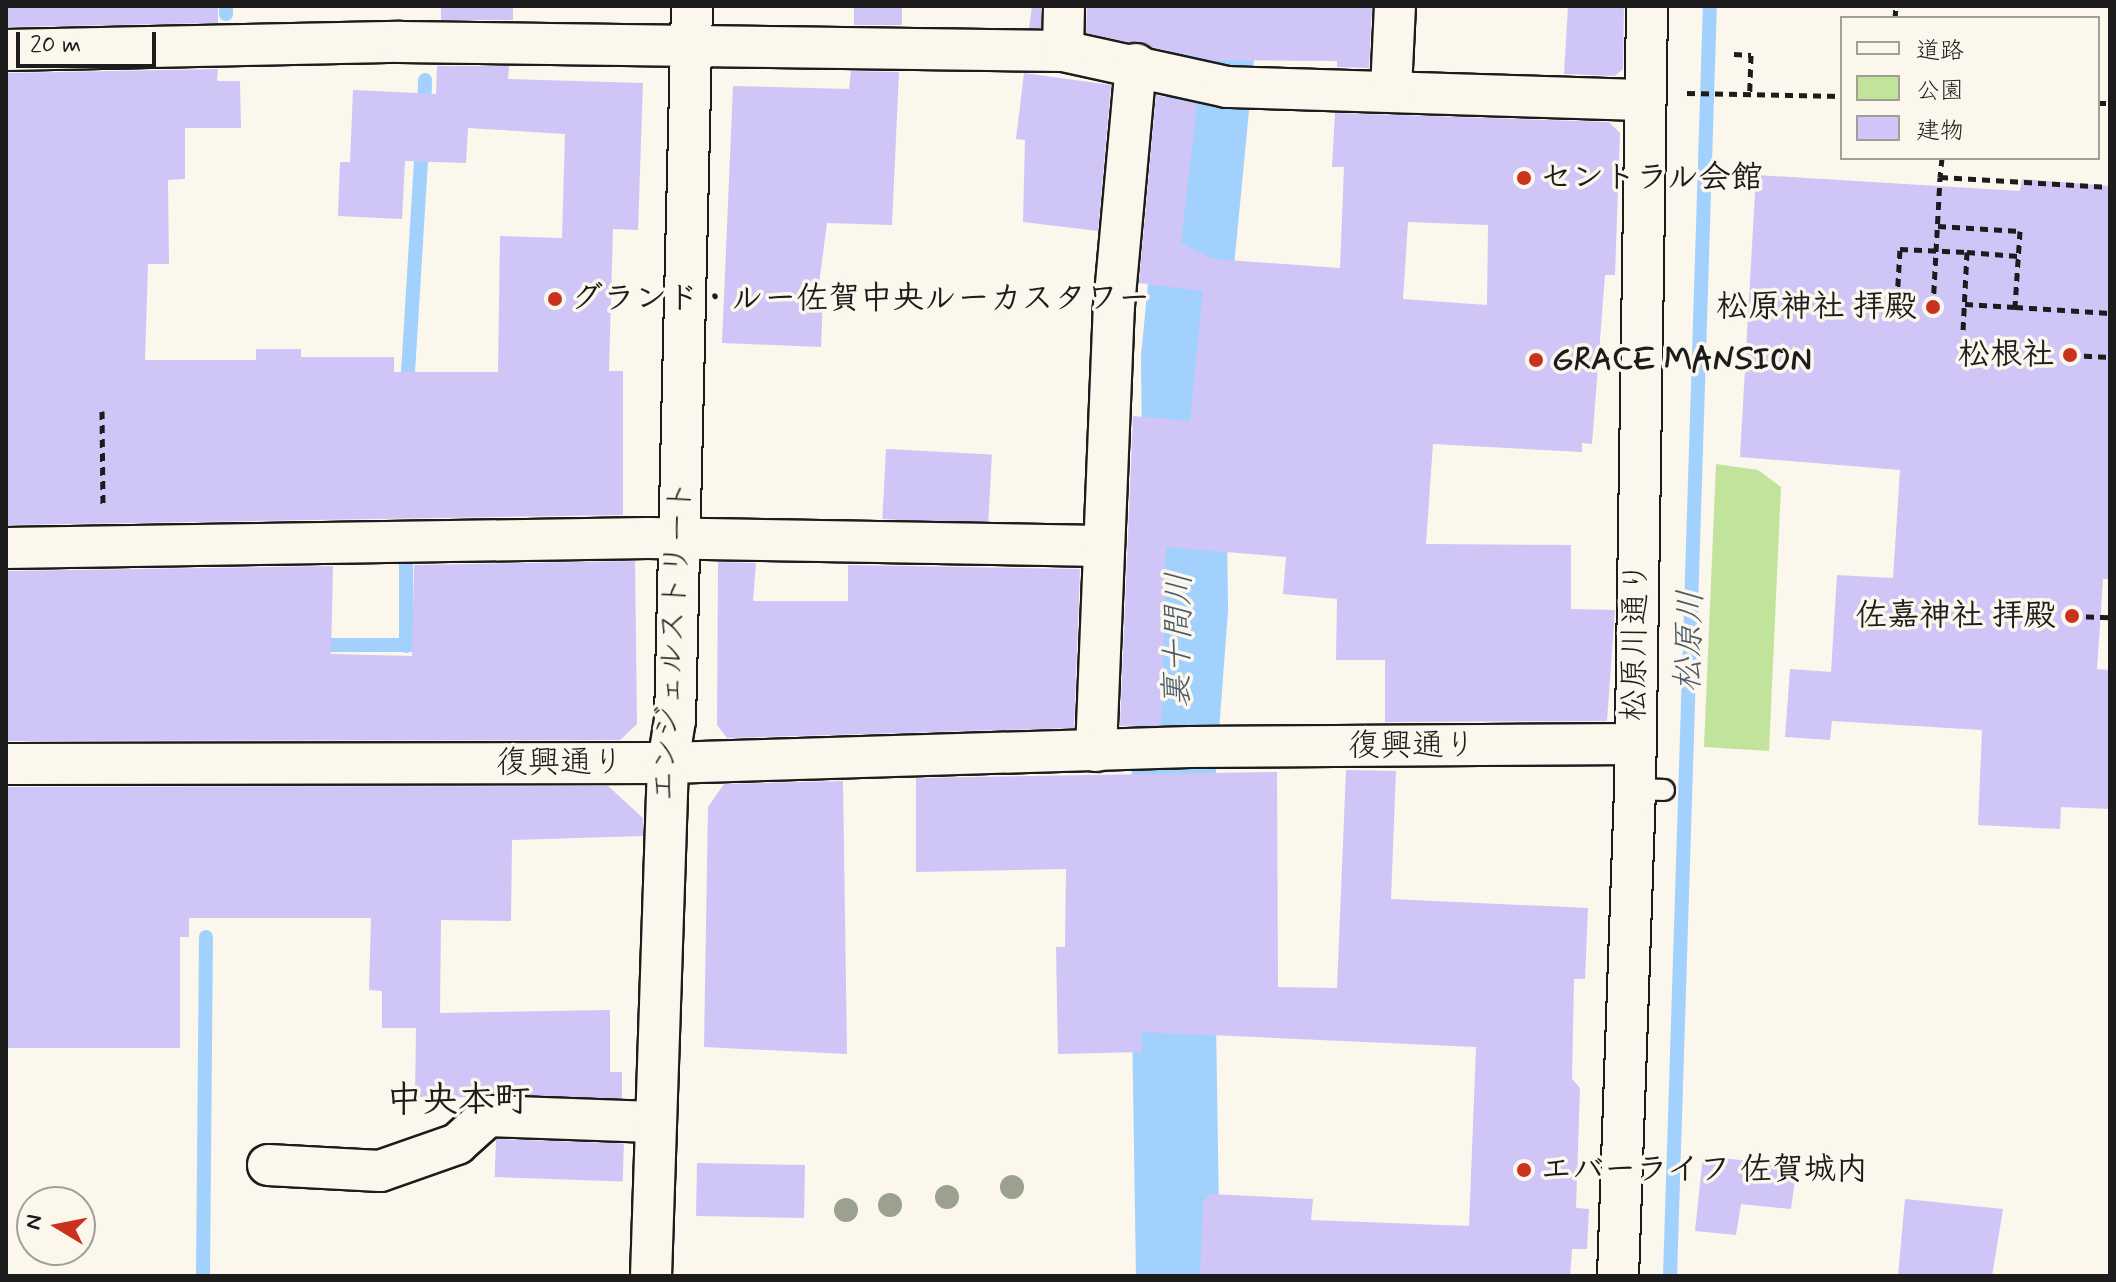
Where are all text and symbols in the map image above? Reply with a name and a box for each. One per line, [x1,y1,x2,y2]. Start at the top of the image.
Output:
scale bar [20,16,160,66]
legend [1840,16,2100,160]
text: 20 m [30,30,81,61]
text: 道路 [1916,36,1964,67]
text: 公園 [1916,76,1964,107]
text: 建物 [1916,116,1964,147]
place label: セントラル会館 [1540,159,1764,197]
marker: セントラル会館 [1515,169,1533,187]
place label: グランド・ルー佐賀中央ルーカスタワー [571,280,1150,318]
place label: 松原神社 拝殿 [1716,288,1917,326]
marker: グランド・ルー佐賀中央ルーカスタワー [546,290,564,308]
marker: 松原神社 拝殿 [1924,298,1942,316]
place label: 松根社 [1958,336,2054,374]
place label: GRACE MANSION [1552,341,1812,379]
marker: 松根社 [2061,346,2079,364]
marker: GRACE MANSION [1527,351,1545,369]
street label: エンジェルストリート [645,480,701,802]
street label: 松原川通り [1615,561,1657,721]
water label: 裏十間川 [1157,572,1201,708]
water label: 松原川 [1668,589,1712,693]
place label: 佐嘉神社 拝殿 [1855,597,2056,635]
marker: 佐嘉神社 拝殿 [2063,607,2081,625]
street label: 復興通り [1348,727,1476,765]
street label: 復興通り [496,744,624,782]
district label: 中央本町 [386,1080,530,1124]
place label: エバーライフ 佐賀城内 [1540,1151,1869,1189]
marker: エバーライフ 佐賀城内 [1515,1161,1533,1179]
north arrow [16,1186,96,1266]
text: N [19,1213,49,1232]

